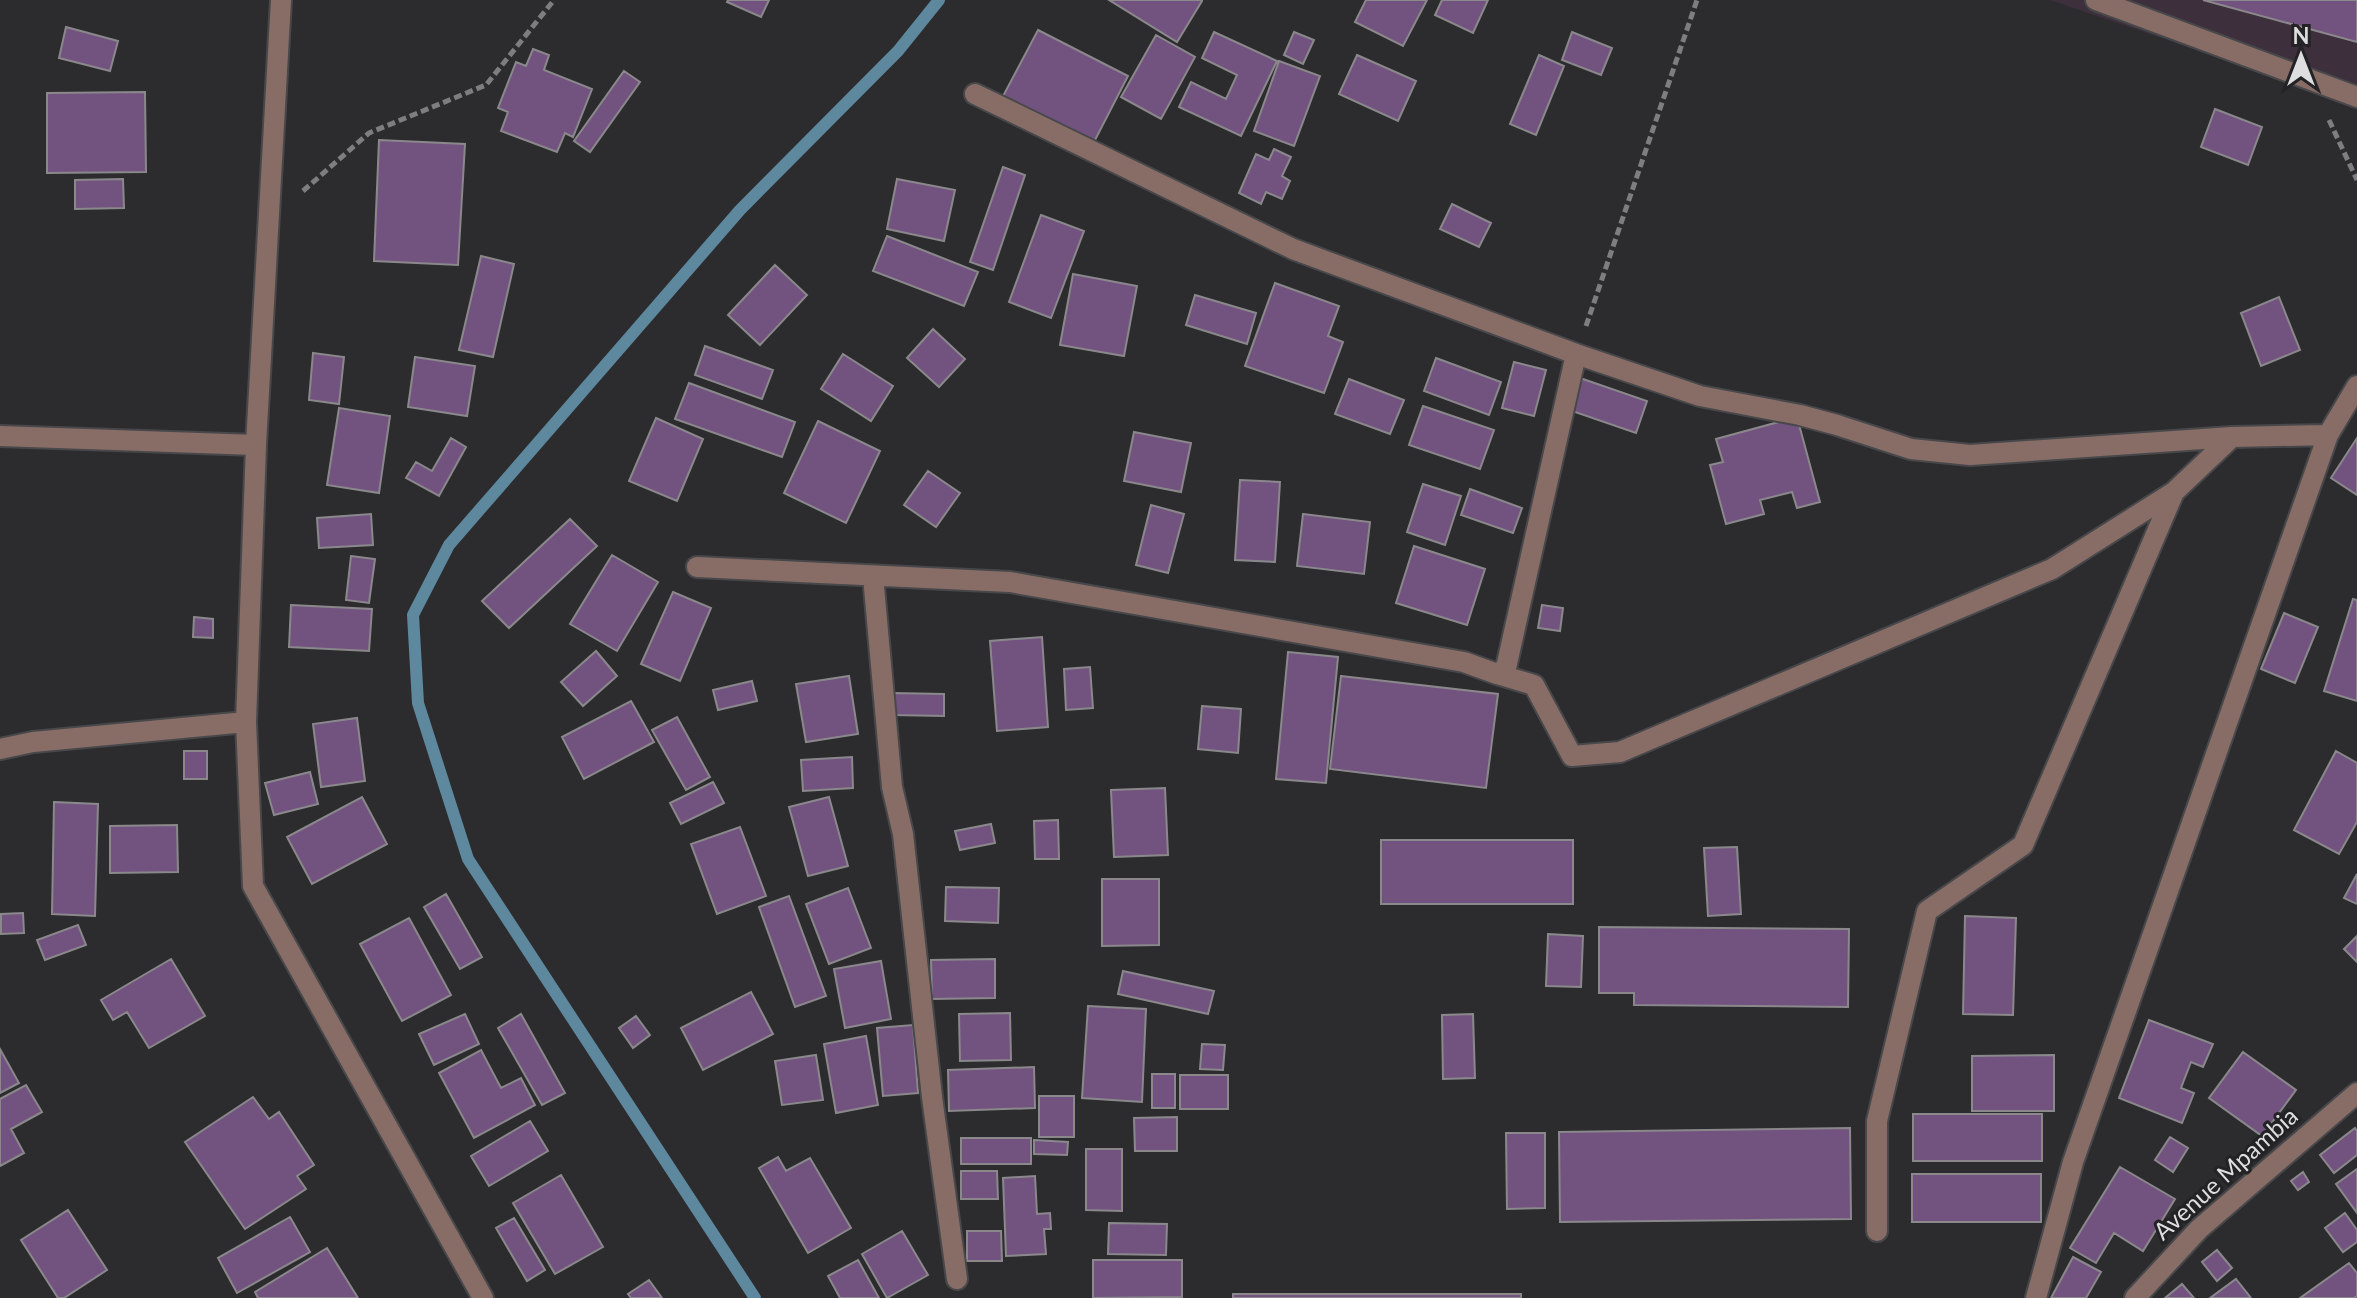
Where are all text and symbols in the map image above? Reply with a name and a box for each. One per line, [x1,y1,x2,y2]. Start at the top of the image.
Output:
north arrow [2261,16,2341,96]
text: N [2293,22,2309,49]
street label: Avenue Mpambia [2147,1101,2303,1245]

